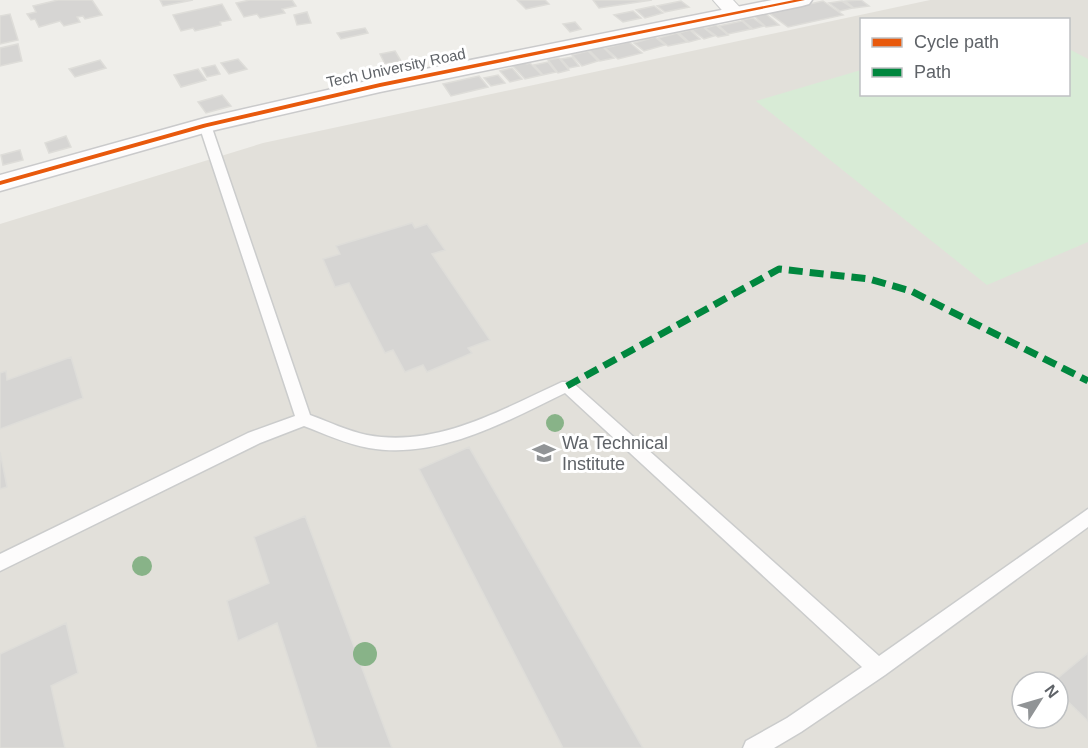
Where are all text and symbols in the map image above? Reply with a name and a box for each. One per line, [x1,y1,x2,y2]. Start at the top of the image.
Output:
legend [860,18,1070,96]
text: Cycle path [914,32,999,52]
street label: Tech University Road [325,44,467,91]
text: Path [914,62,951,82]
place label: Wa Technical Institute [562,433,668,474]
school or university icon: Wa Technical Institute [531,440,557,466]
north arrow [1010,670,1070,730]
text: N [1041,682,1062,701]

